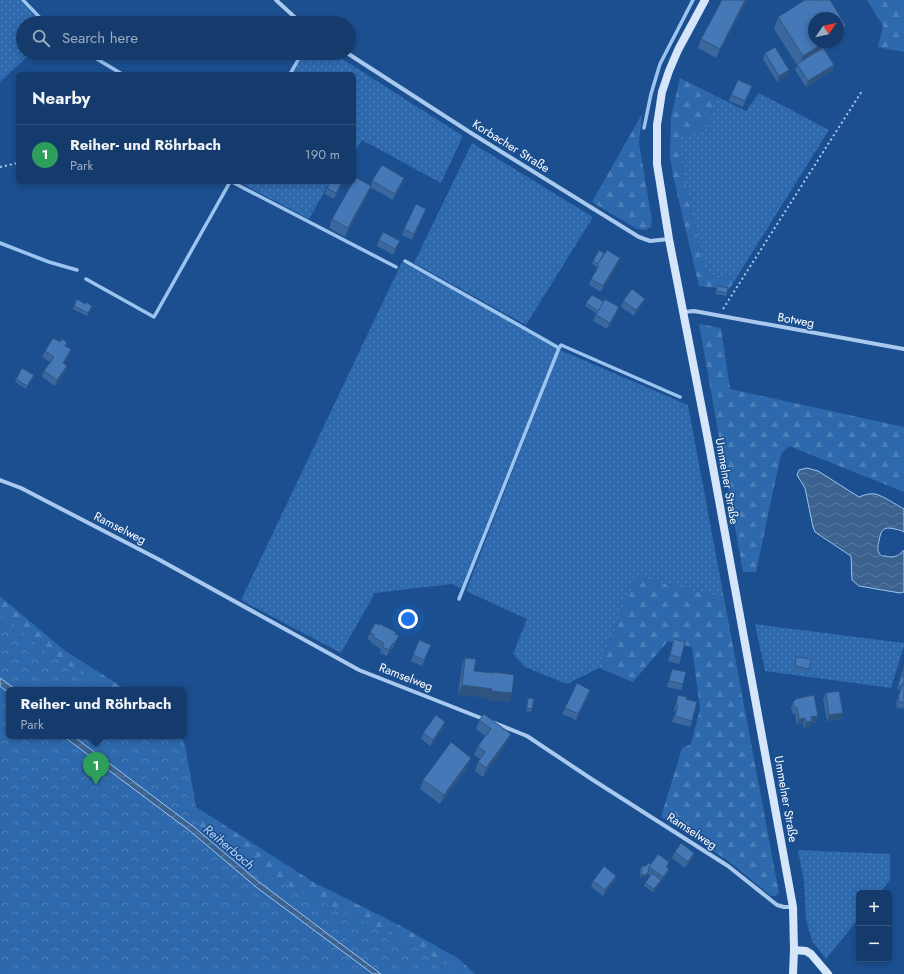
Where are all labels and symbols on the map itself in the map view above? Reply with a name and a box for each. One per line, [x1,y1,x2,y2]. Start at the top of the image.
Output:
north arrow [808,12,844,48]
street label: Korbacher Straße [469,115,553,177]
street label: Botweg [776,308,816,332]
street label: Ummelner Straße [711,436,743,526]
street label: Ramselweg [91,507,149,549]
your location [398,609,418,629]
street label: Ramselweg [376,658,436,696]
pin: 1 [83,752,109,785]
street label: Ummelner Straße [770,754,802,844]
street label: Ramselweg [663,808,721,854]
water label: Reiherbach [199,820,259,874]

